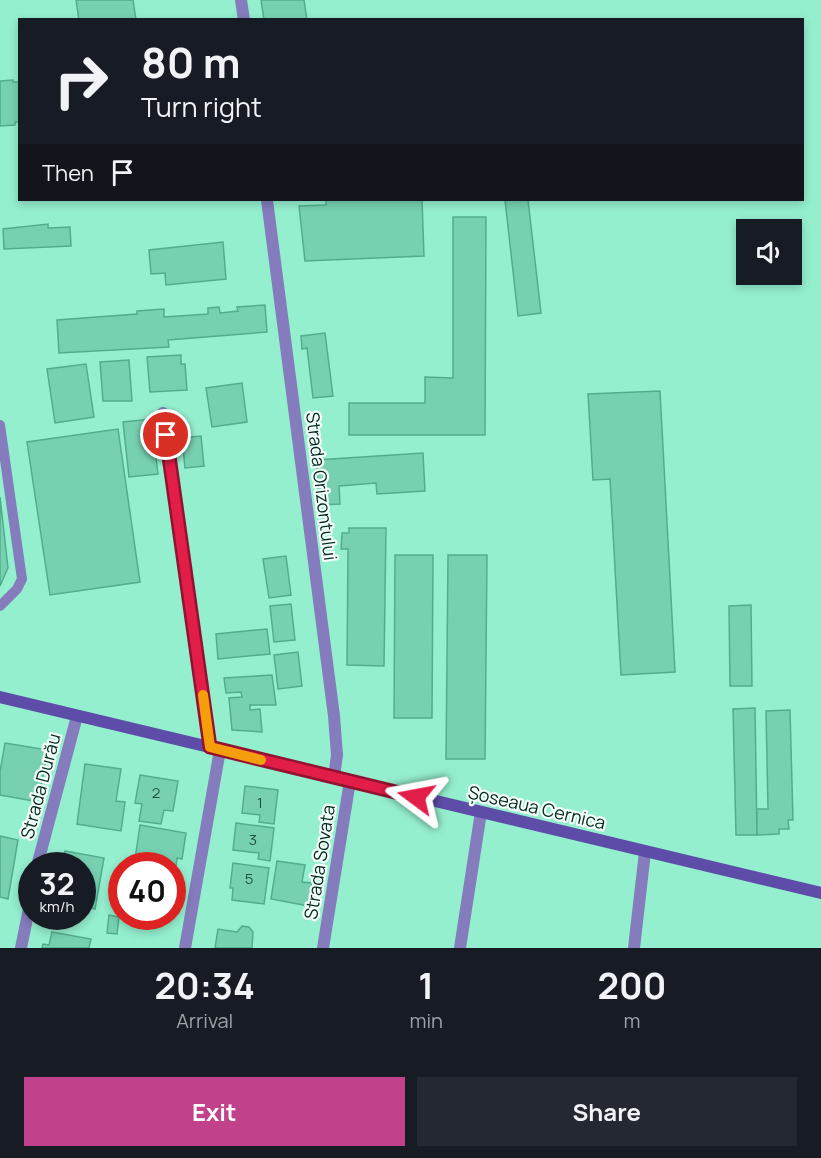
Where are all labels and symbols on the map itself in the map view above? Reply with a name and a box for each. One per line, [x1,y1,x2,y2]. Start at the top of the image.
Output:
pin [140,409,191,460]
street label: Strada Orizontului [301,410,343,562]
street label: Strada Durău [14,731,66,841]
position arrow [384,765,448,829]
street label: Șoseaua Cernica [466,780,608,834]
house number: 2 [152,782,160,803]
house number: 1 [257,792,263,813]
street label: Strada Sovata [298,803,340,921]
house number: 3 [249,829,257,850]
speed limit sign: 40 [108,852,186,930]
house number: 5 [245,868,253,889]

